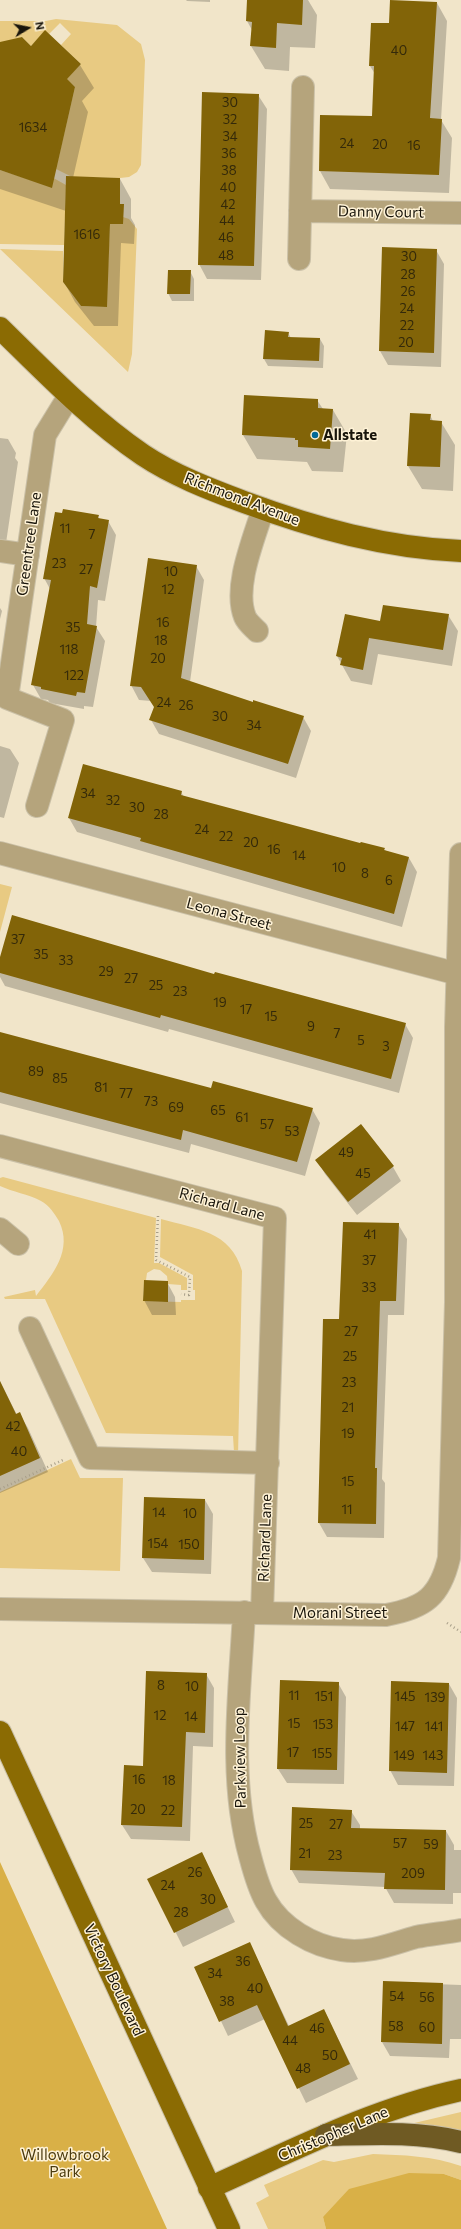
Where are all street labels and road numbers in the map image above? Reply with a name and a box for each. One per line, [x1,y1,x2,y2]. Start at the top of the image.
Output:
street label: Danny Court [338,202,424,222]
street label: Richmond Avenue [182,469,302,529]
street label: Greentree Lane [13,491,45,597]
street label: Leona Street [185,894,273,934]
street label: Richard Lane [177,1184,267,1224]
street label: Richard Lane [254,1494,276,1582]
street label: Morani Street [293,1604,387,1622]
street label: Parkview Loop [230,1707,250,1809]
street label: Victory Boulevard [80,1921,148,2039]
street label: Christopher Lane [275,2103,391,2165]

